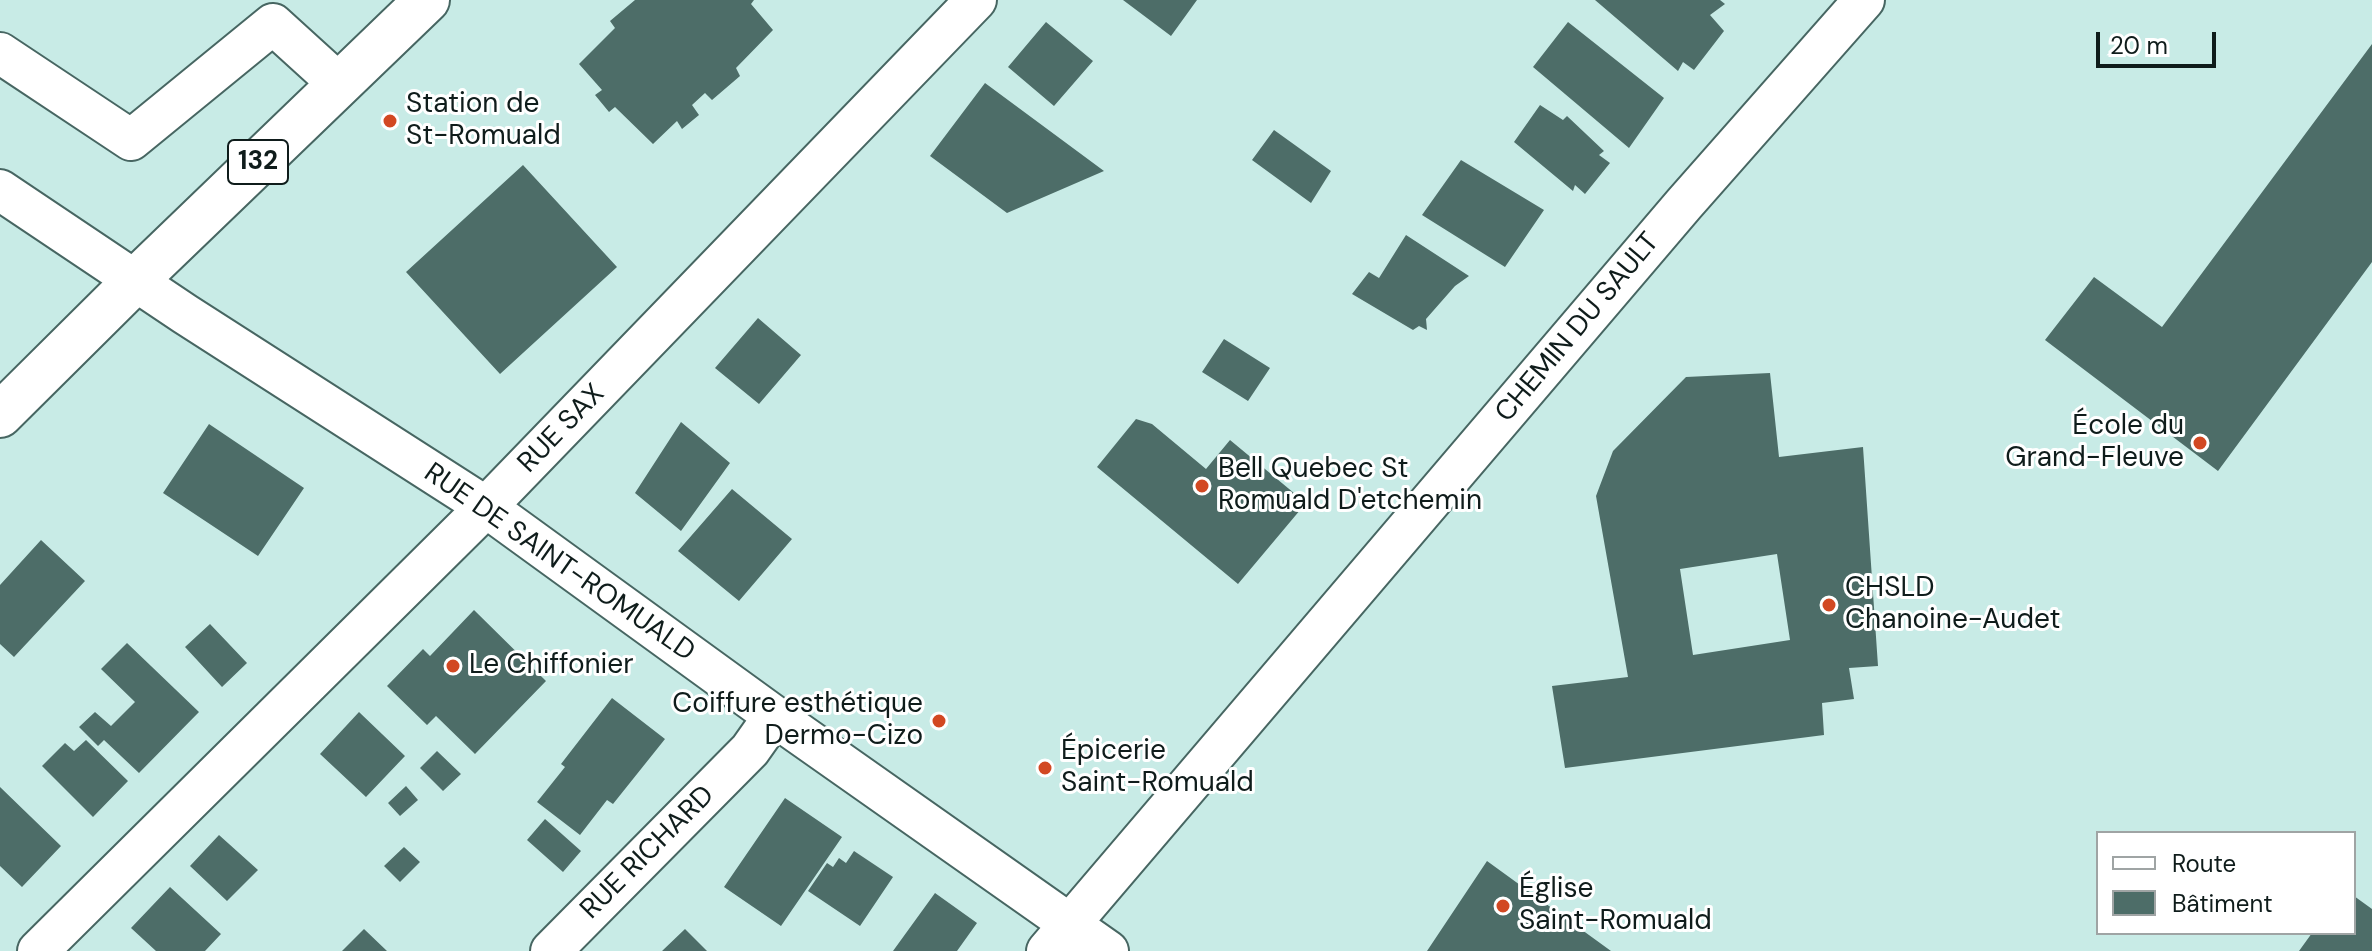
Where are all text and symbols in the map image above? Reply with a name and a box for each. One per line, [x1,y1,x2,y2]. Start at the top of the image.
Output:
scale bar [2100,16,2220,66]
text: 20 m [2110,30,2168,61]
place label: Station de St-Romuald [406,88,561,154]
marker: Station de St-Romuald [381,112,399,130]
road number: 132 [228,140,288,184]
street label: CHEMIN DU SAULT [1489,227,1667,429]
street label: RUE SAX [512,378,612,480]
place label: École du Grand-Fleuve [2005,410,2184,476]
marker: École du Grand-Fleuve [2191,434,2209,452]
place label: Bell Quebec St Romuald D'etchemin [1218,453,1482,519]
street label: RUE DE SAINT-ROMUALD [417,457,701,669]
marker: Bell Quebec St Romuald D'etchemin [1193,477,1211,495]
place label: CHSLD Chanoine-Audet [1845,572,2060,638]
marker: CHSLD Chanoine-Audet [1820,596,1838,614]
place label: Le Chiffonier [469,649,634,683]
marker: Le Chiffonier [444,657,462,675]
place label: Coiffure esthétique Dermo-Cizo [672,688,923,754]
marker: Coiffure esthétique Dermo-Cizo [930,712,948,730]
place label: Épicerie Saint-Romuald [1061,735,1254,801]
marker: Épicerie Saint-Romuald [1036,759,1054,777]
street label: RUE RICHARD [574,779,722,927]
legend [2096,831,2356,935]
text: Route [2172,848,2236,879]
place label: Église Saint-Romuald [1519,873,1712,939]
text: Bâtiment [2172,888,2273,919]
marker: Église Saint-Romuald [1494,897,1512,915]

